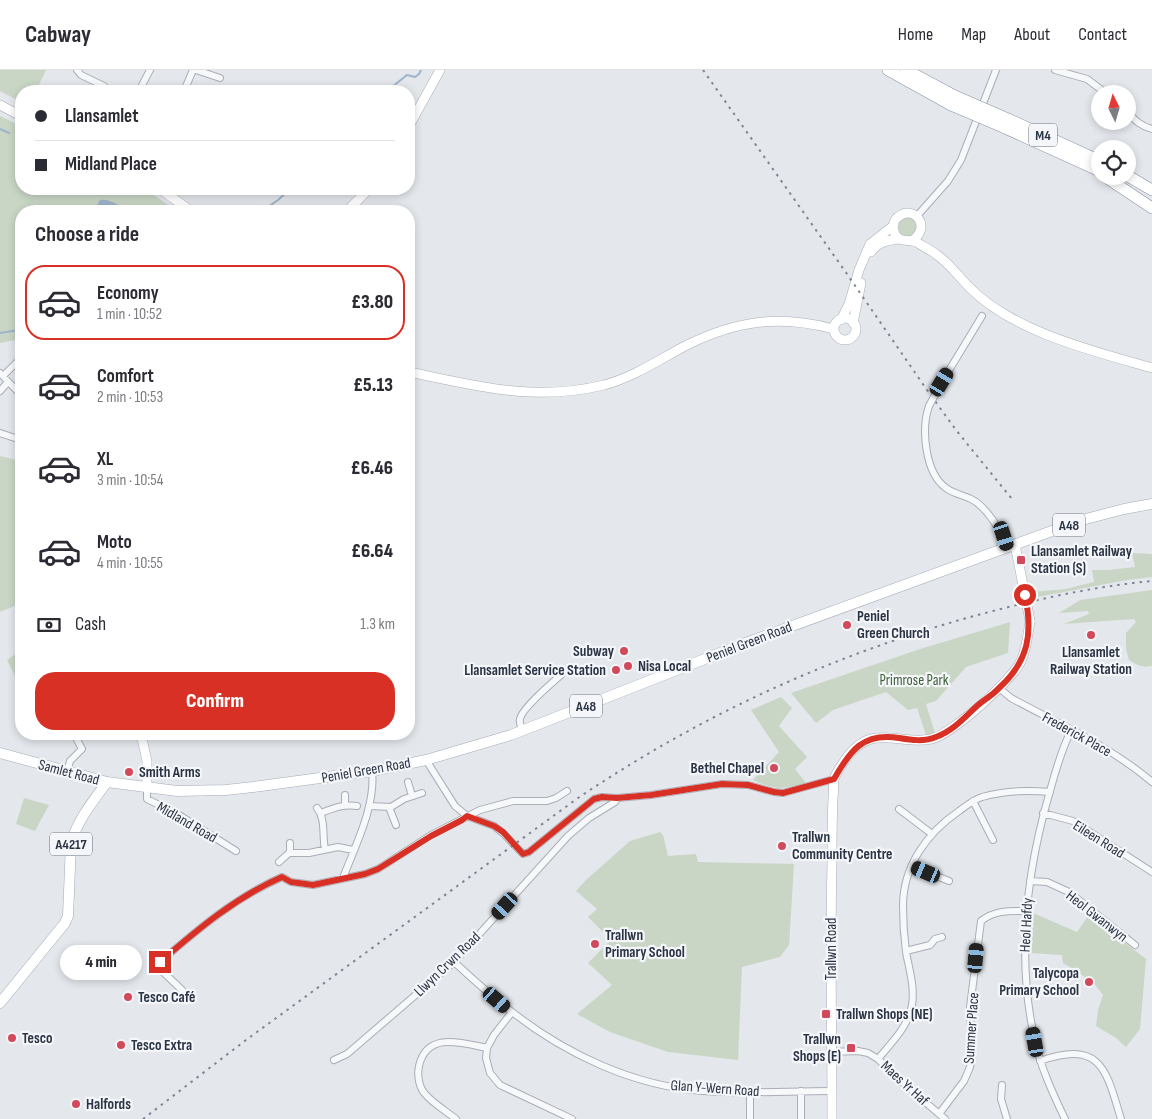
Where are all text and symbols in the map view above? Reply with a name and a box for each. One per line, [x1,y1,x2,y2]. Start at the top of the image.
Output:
text: Cabway [25,20,91,49]
text: Home [898,24,933,45]
text: Map [961,24,986,45]
text: About [1014,24,1050,45]
text: Contact [1078,24,1127,45]
north arrow [1091,85,1136,130]
map controls [1091,85,1136,185]
text: Llansamlet [65,105,138,128]
road number: M4 [1029,124,1057,146]
button: locate [1091,140,1136,185]
text: Midland Place [65,153,157,176]
text: Choose a ride [35,221,139,248]
icon: car [37,280,82,325]
text: Economy [97,282,159,305]
text: £3.80 [351,291,393,314]
text: 1 min · 10:52 [97,305,162,324]
icon: car [37,363,82,408]
text: Comfort [97,365,154,388]
car [927,365,956,399]
text: £5.13 [353,374,393,397]
text: 2 min · 10:53 [97,388,163,407]
icon: car [37,446,82,491]
text: XL [97,448,113,471]
text: £6.46 [351,457,393,480]
text: 3 min · 10:54 [97,471,163,490]
road number: A48 [1053,514,1085,536]
car [992,519,1015,553]
icon: car [37,529,82,574]
text: Moto [97,531,132,554]
text: £6.64 [351,540,393,563]
place label: Llansamlet Railway Station (S) [1031,542,1133,578]
text: 4 min · 10:55 [97,554,163,573]
marker: Llansamlet Railway Station (S) [1015,554,1027,566]
route start [1014,584,1036,606]
place label: Peniel Green Church [857,607,930,643]
icon: cash [35,611,63,639]
text: Cash [75,613,106,636]
text: 1.3 km [360,615,395,634]
street label: Peniel Green Road [704,617,795,668]
marker: Peniel Green Church [841,619,853,631]
marker: Llansamlet Railway Station [1085,629,1097,641]
place label: Subway [573,642,615,661]
place label: Llansamlet Railway Station [1050,643,1132,679]
marker: Subway [618,645,630,657]
place label: Nisa Local [638,657,691,676]
marker: Nisa Local [622,660,634,672]
place label: Llansamlet Service Station [464,661,606,680]
marker: Llansamlet Service Station [610,664,622,676]
park label: Primrose Park [879,671,949,690]
button: Confirm [35,672,395,730]
road number: A48 [570,694,602,718]
street label: Frederick Place [1039,708,1115,761]
street label: Peniel Green Road [320,753,412,788]
street label: Samlet Road [36,755,102,790]
place label: Bethel Chapel [691,759,764,778]
marker: Bethel Chapel [768,762,780,774]
place label: Smith Arms [139,763,201,782]
marker: Smith Arms [123,766,135,778]
street label: Midland Road [153,798,220,847]
street label: Eileen Road [1069,816,1128,863]
place label: Trallwn Community Centre [792,828,893,864]
road number: A4217 [50,832,92,856]
marker: Trallwn Community Centre [776,840,788,852]
car [909,859,942,885]
street label: Heol Gwanwyn [1062,886,1131,946]
car [489,890,520,922]
street label: Heol Hafdy [1016,897,1037,953]
street label: Trallwn Road [822,918,841,980]
place label: Trallwn Primary School [605,926,685,962]
street label: Llwyn Crwn Road [410,928,485,1001]
marker: Trallwn Primary School [589,938,601,950]
car [967,942,984,974]
callout: 4 min [60,944,142,980]
route end [149,951,171,973]
text: 4 min [85,953,117,972]
place label: Talycopa Primary School [999,964,1079,1000]
marker: Talycopa Primary School [1083,976,1095,988]
car [480,984,513,1016]
place label: Tesco Café [138,988,195,1007]
marker: Tesco Café [122,991,134,1003]
street label: Summer Place [960,992,983,1064]
place label: Trallwn Shops (NE) [836,1005,933,1024]
marker: Trallwn Shops (NE) [820,1008,832,1020]
car [1025,1026,1044,1058]
place label: Tesco [22,1029,53,1048]
place label: Trallwn Shops (E) [793,1030,841,1066]
marker: Tesco [6,1032,18,1044]
place label: Tesco Extra [131,1036,192,1055]
marker: Tesco Extra [115,1039,127,1051]
marker: Trallwn Shops (E) [845,1042,857,1054]
street label: Maes Yr Haf [877,1057,933,1110]
street label: Glan Y-Wern Road [670,1076,760,1101]
place label: Halfords [86,1095,131,1114]
marker: Halfords [70,1098,82,1110]

